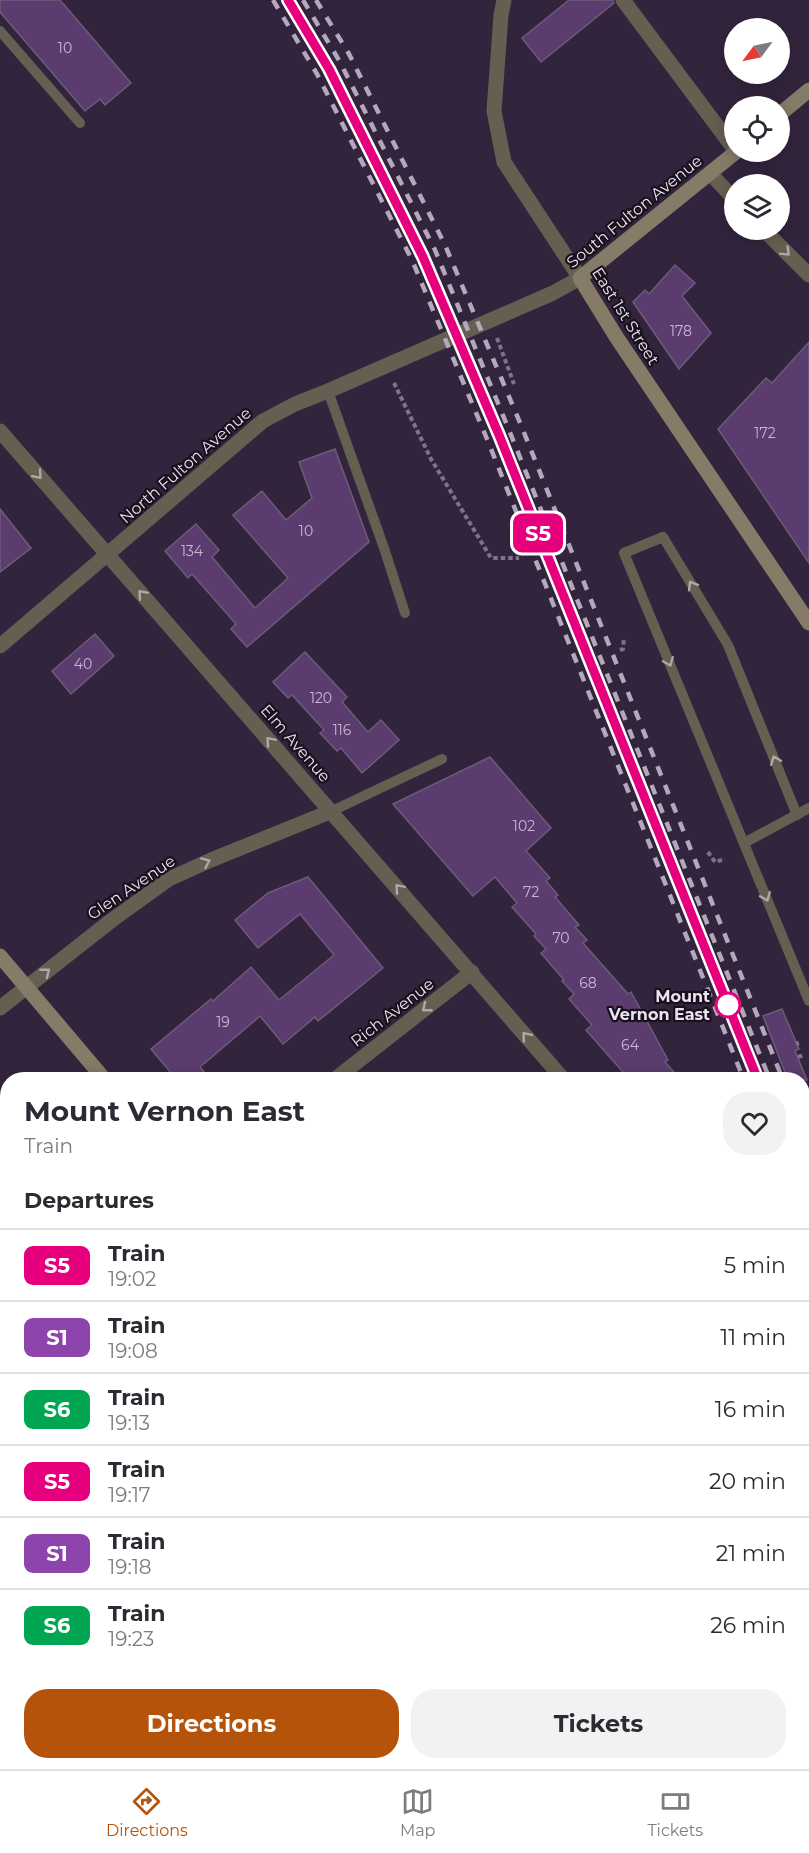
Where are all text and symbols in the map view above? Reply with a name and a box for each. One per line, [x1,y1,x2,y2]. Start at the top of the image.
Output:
north arrow [724,18,790,84]
map controls [724,18,790,240]
house number: 10 [58,39,72,57]
button: locate [724,96,790,162]
street label: South Fulton Avenue [563,151,706,272]
button: layers [724,174,790,240]
one-way arrow [780,245,790,256]
street label: East 1st Street [588,264,663,369]
house number: 178 [670,322,692,340]
street label: North Fulton Avenue [116,403,255,528]
house number: 172 [754,424,776,442]
one-way arrow [31,468,42,479]
line badge: S5 [511,514,565,552]
text: S5 [525,521,551,546]
house number: 10 [299,522,313,540]
house number: 134 [181,542,204,560]
one-way arrow [688,581,700,591]
one-way arrow [138,590,149,601]
house number: 40 [74,655,92,673]
one-way arrow [662,656,674,667]
house number: 120 [310,689,332,707]
street label: Elm Avenue [257,701,334,786]
house number: 116 [333,721,352,739]
one-way arrow [267,737,278,748]
one-way arrow [770,756,782,767]
house number: 102 [513,817,535,835]
street label: Glen Avenue [84,851,179,924]
one-way arrow [200,857,211,869]
house number: 72 [523,883,539,901]
one-way arrow [395,884,406,895]
one-way arrow [759,891,771,902]
house number: 70 [552,929,570,947]
one-way arrow [39,968,50,979]
street label: Rich Avenue [347,974,438,1051]
house number: 68 [579,974,597,992]
place label: Mount Vernon East [608,987,710,1024]
marker: Mount Vernon East [715,992,741,1018]
one-way arrow [421,1001,432,1012]
house number: 19 [216,1013,230,1031]
one-way arrow [522,1032,533,1042]
house number: 64 [621,1036,640,1054]
button: heart [723,1092,786,1155]
text: Mount Vernon East [24,1094,305,1128]
text: Train [24,1134,73,1158]
text: Departures [24,1187,154,1214]
text: Train [108,1240,165,1267]
text: 5 min [724,1252,786,1279]
text: S5 [44,1253,70,1278]
text: 19:02 [108,1267,156,1291]
text: Train [108,1312,165,1339]
text: 11 min [720,1324,786,1351]
text: S1 [46,1325,68,1350]
text: 19:08 [108,1339,158,1363]
text: Train [108,1384,165,1411]
text: 16 min [715,1396,786,1423]
text: S6 [44,1397,70,1422]
text: 19:13 [108,1411,150,1435]
text: Train [108,1456,165,1483]
text: 20 min [709,1468,786,1495]
text: S5 [44,1469,70,1494]
text: 19:17 [108,1483,151,1507]
text: Train [108,1528,165,1555]
text: 21 min [716,1540,786,1567]
text: S1 [46,1541,68,1566]
text: 19:18 [108,1555,152,1579]
text: Train [108,1600,165,1627]
text: 26 min [710,1612,786,1639]
text: S6 [44,1613,70,1638]
text: 19:23 [108,1627,154,1651]
button: Directions [24,1689,399,1758]
button: Tickets [411,1689,786,1758]
tab: Directions [106,1785,188,1840]
tab: Map [400,1785,435,1840]
tab: Tickets [647,1785,703,1840]

